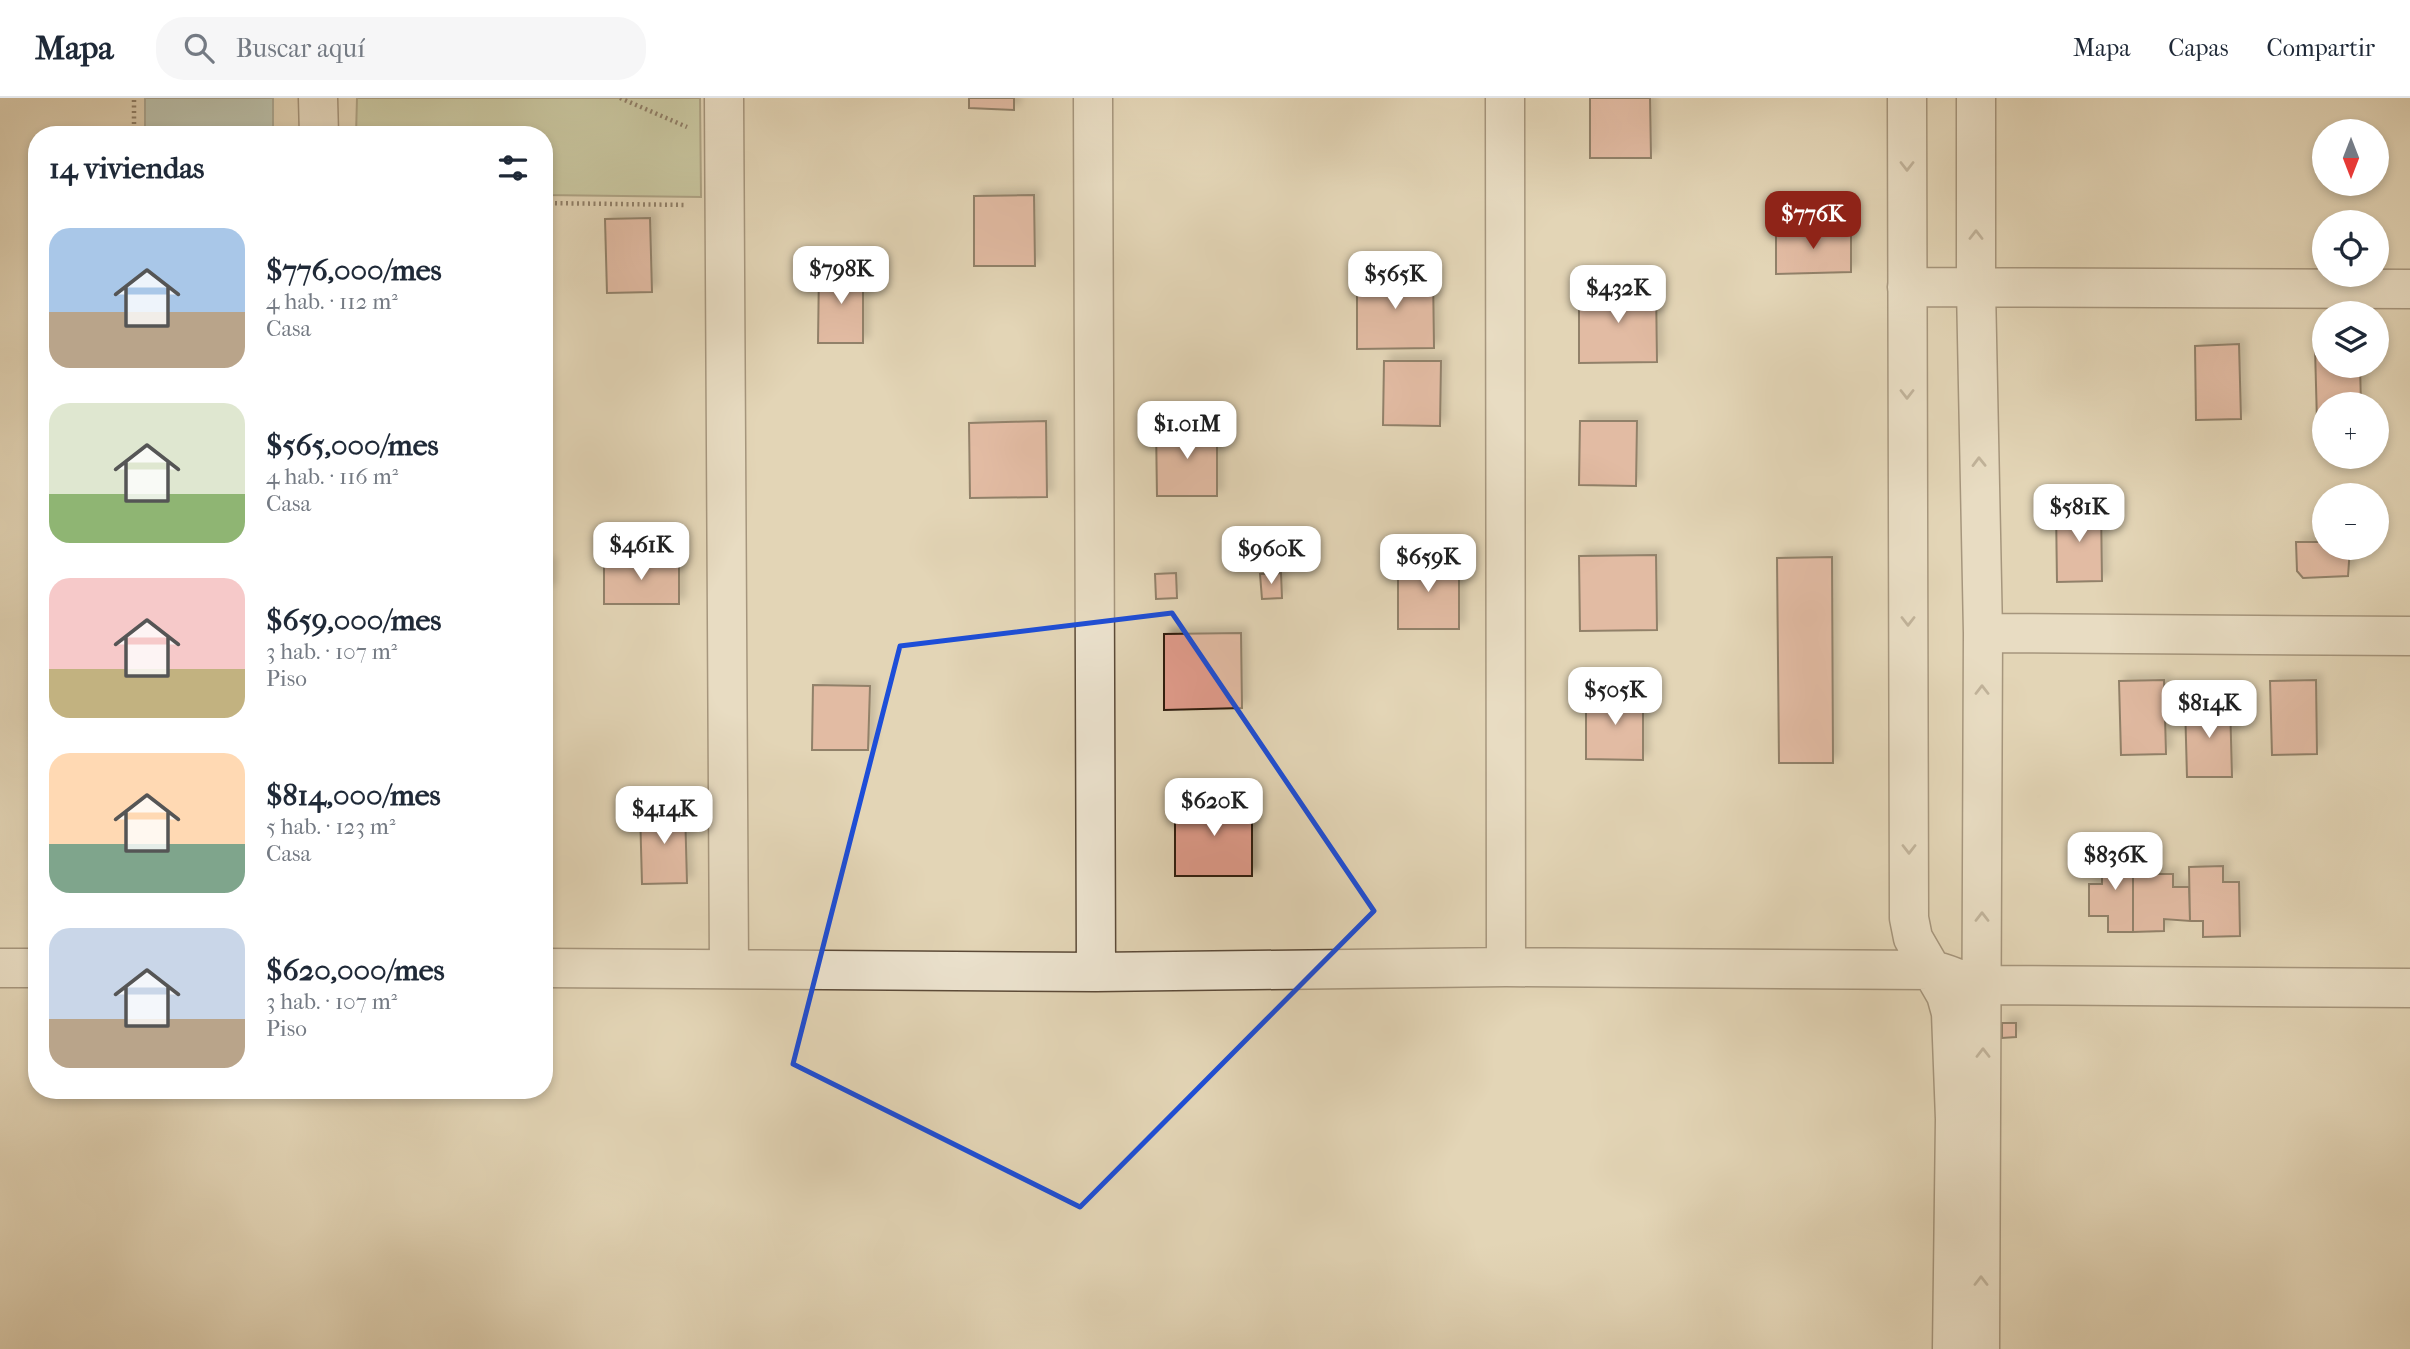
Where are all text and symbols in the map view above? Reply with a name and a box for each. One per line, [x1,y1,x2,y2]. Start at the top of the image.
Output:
search box [156,17,646,80]
text: Mapa [35,29,114,68]
icon: search [180,29,218,67]
text: Buscar aquí [236,33,365,64]
text: Mapa [2073,34,2130,62]
text: Capas [2168,34,2229,62]
text: Compartir [2267,34,2375,62]
north arrow [2312,119,2389,196]
map controls [2312,119,2389,560]
icon: filters [494,149,532,187]
text: 14 viviendas [49,151,204,186]
one-way arrow [1899,161,1915,172]
pin: $776K [1764,192,1862,251]
text: $776K [1781,200,1845,227]
button: locate [2312,210,2389,287]
one-way arrow [1968,229,1984,239]
pin: $798K [792,246,890,306]
pin: $565K [1346,252,1444,311]
text: $776,000/mes [266,253,442,288]
text: $798K [809,255,873,282]
icon: home [105,256,189,340]
text: $565K [1364,260,1426,287]
pin: $432K [1569,266,1667,325]
text: $432K [1586,274,1650,301]
text: 4 hab. · 112 m² [266,288,398,315]
button: layers [2312,301,2389,378]
text: Casa [266,315,311,342]
one-way arrow [1899,389,1915,399]
button: + [2312,392,2389,469]
pin: $1.01M [1130,402,1244,461]
text: $1.01M [1153,410,1221,437]
text: $565,000/mes [266,428,439,463]
icon: home [105,431,189,515]
one-way arrow [1972,456,1987,467]
text: 4 hab. · 116 m² [266,463,398,490]
button: − [2312,483,2389,560]
pin: $581K [2030,484,2128,544]
text: Casa [266,490,311,517]
text: $581K [2049,493,2109,520]
pin: $461K [592,522,690,582]
pin: $960K [1222,526,1320,586]
text: $461K [609,531,673,558]
pin: $659K [1379,534,1477,594]
text: $960K [1238,535,1304,562]
text: $659K [1396,543,1460,570]
text: $659,000/mes [266,603,441,638]
icon: home [105,606,189,690]
one-way arrow [1900,616,1916,627]
text: 3 hab. · 107 m² [266,638,397,665]
text: Piso [266,665,307,692]
pin: $505K [1566,668,1664,727]
text: $505K [1584,676,1646,703]
pin: $814K [2160,680,2258,740]
one-way arrow [1974,684,1990,694]
text: $814K [2178,689,2240,716]
text: $814,000/mes [266,778,441,813]
pin: $620K [1165,778,1263,838]
icon: home [105,781,189,865]
pin: $414K [615,786,713,846]
text: $620K [1181,787,1247,814]
text: $414K [632,795,696,822]
text: 5 hab. · 123 m² [266,813,395,840]
pin: $836K [2066,832,2164,892]
text: Casa [266,840,311,867]
text: $836K [2084,841,2146,868]
one-way arrow [1901,844,1917,854]
one-way arrow [1974,911,1990,922]
text: $620,000/mes [266,953,445,988]
icon: home [105,956,189,1040]
text: 3 hab. · 107 m² [266,988,397,1015]
text: Piso [266,1015,307,1042]
one-way arrow [1975,1048,1990,1059]
one-way arrow [1973,1275,1989,1286]

